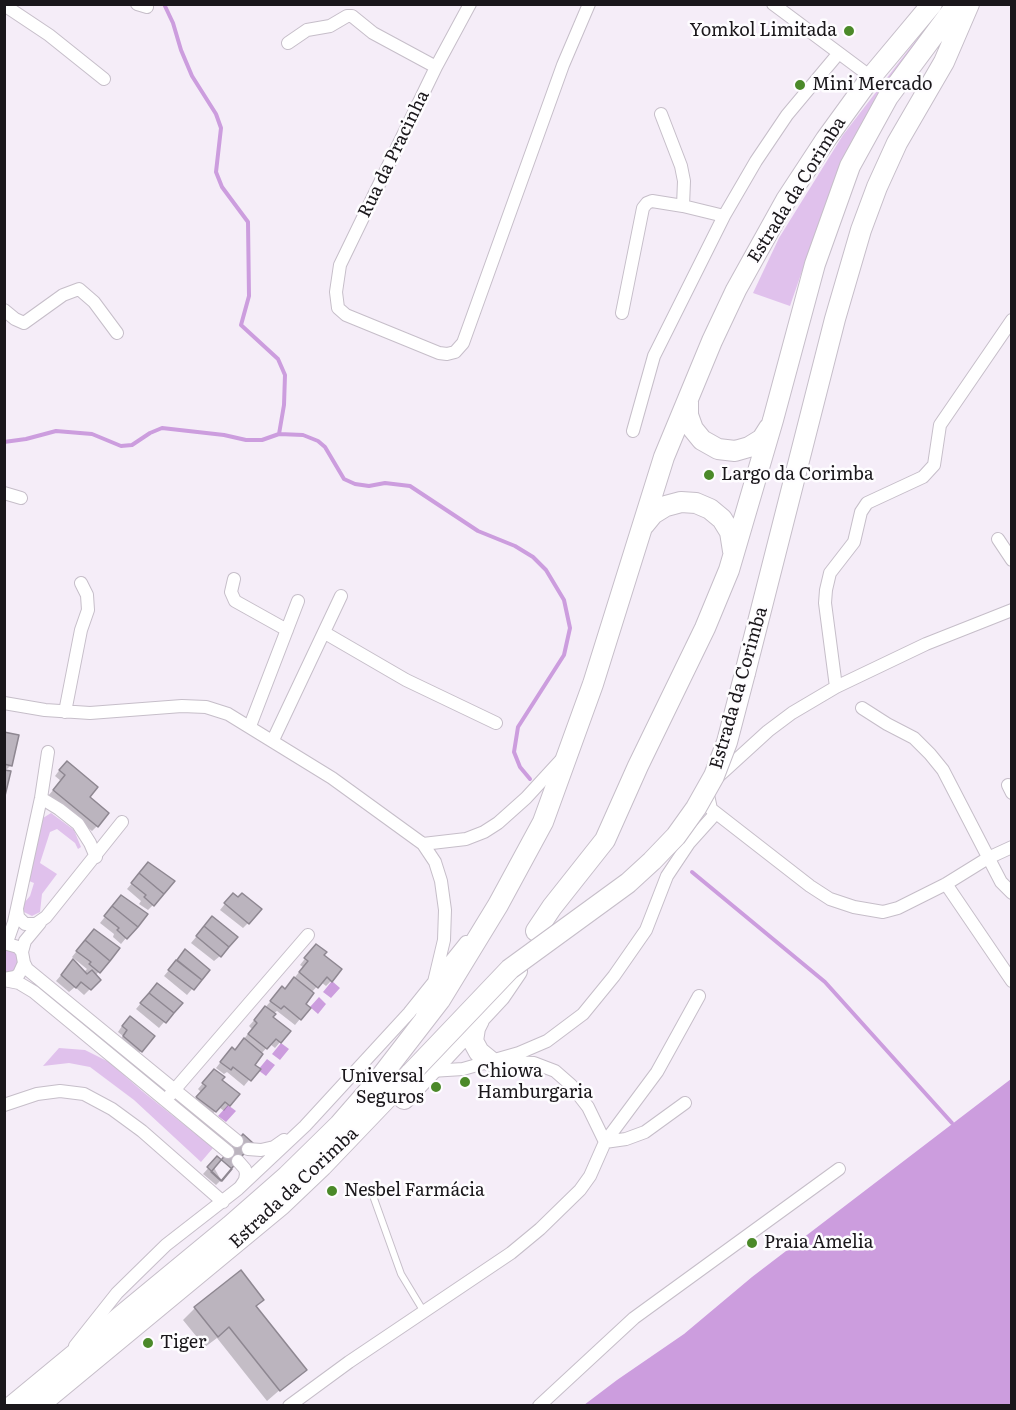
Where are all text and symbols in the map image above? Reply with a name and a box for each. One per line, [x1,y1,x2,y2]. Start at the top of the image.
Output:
place label: Yomkol Limitada [690,20,837,42]
marker: Yomkol Limitada [842,24,856,38]
place label: Mini Mercado [812,74,933,96]
marker: Mini Mercado [793,78,807,92]
street label: Rua da Pracinha [354,87,434,221]
street label: Estrada da Corimba [743,113,851,267]
place label: Largo da Corimba [721,464,874,486]
marker: Largo da Corimba [702,468,716,482]
street label: Estrada da Corimba [705,604,773,772]
place label: Chiowa Hamburgaria [477,1061,593,1104]
place label: Universal Seguros [341,1066,424,1108]
marker: Chiowa Hamburgaria [458,1075,472,1089]
marker: Universal Seguros [429,1080,443,1094]
street label: Estrada da Corimba [225,1123,363,1253]
place label: Nesbel Farmácia [344,1180,485,1202]
marker: Nesbel Farmácia [325,1184,339,1198]
place label: Praia Amelia [764,1232,873,1254]
marker: Praia Amelia [745,1236,759,1250]
place label: Tiger [160,1332,206,1354]
marker: Tiger [141,1336,155,1350]

